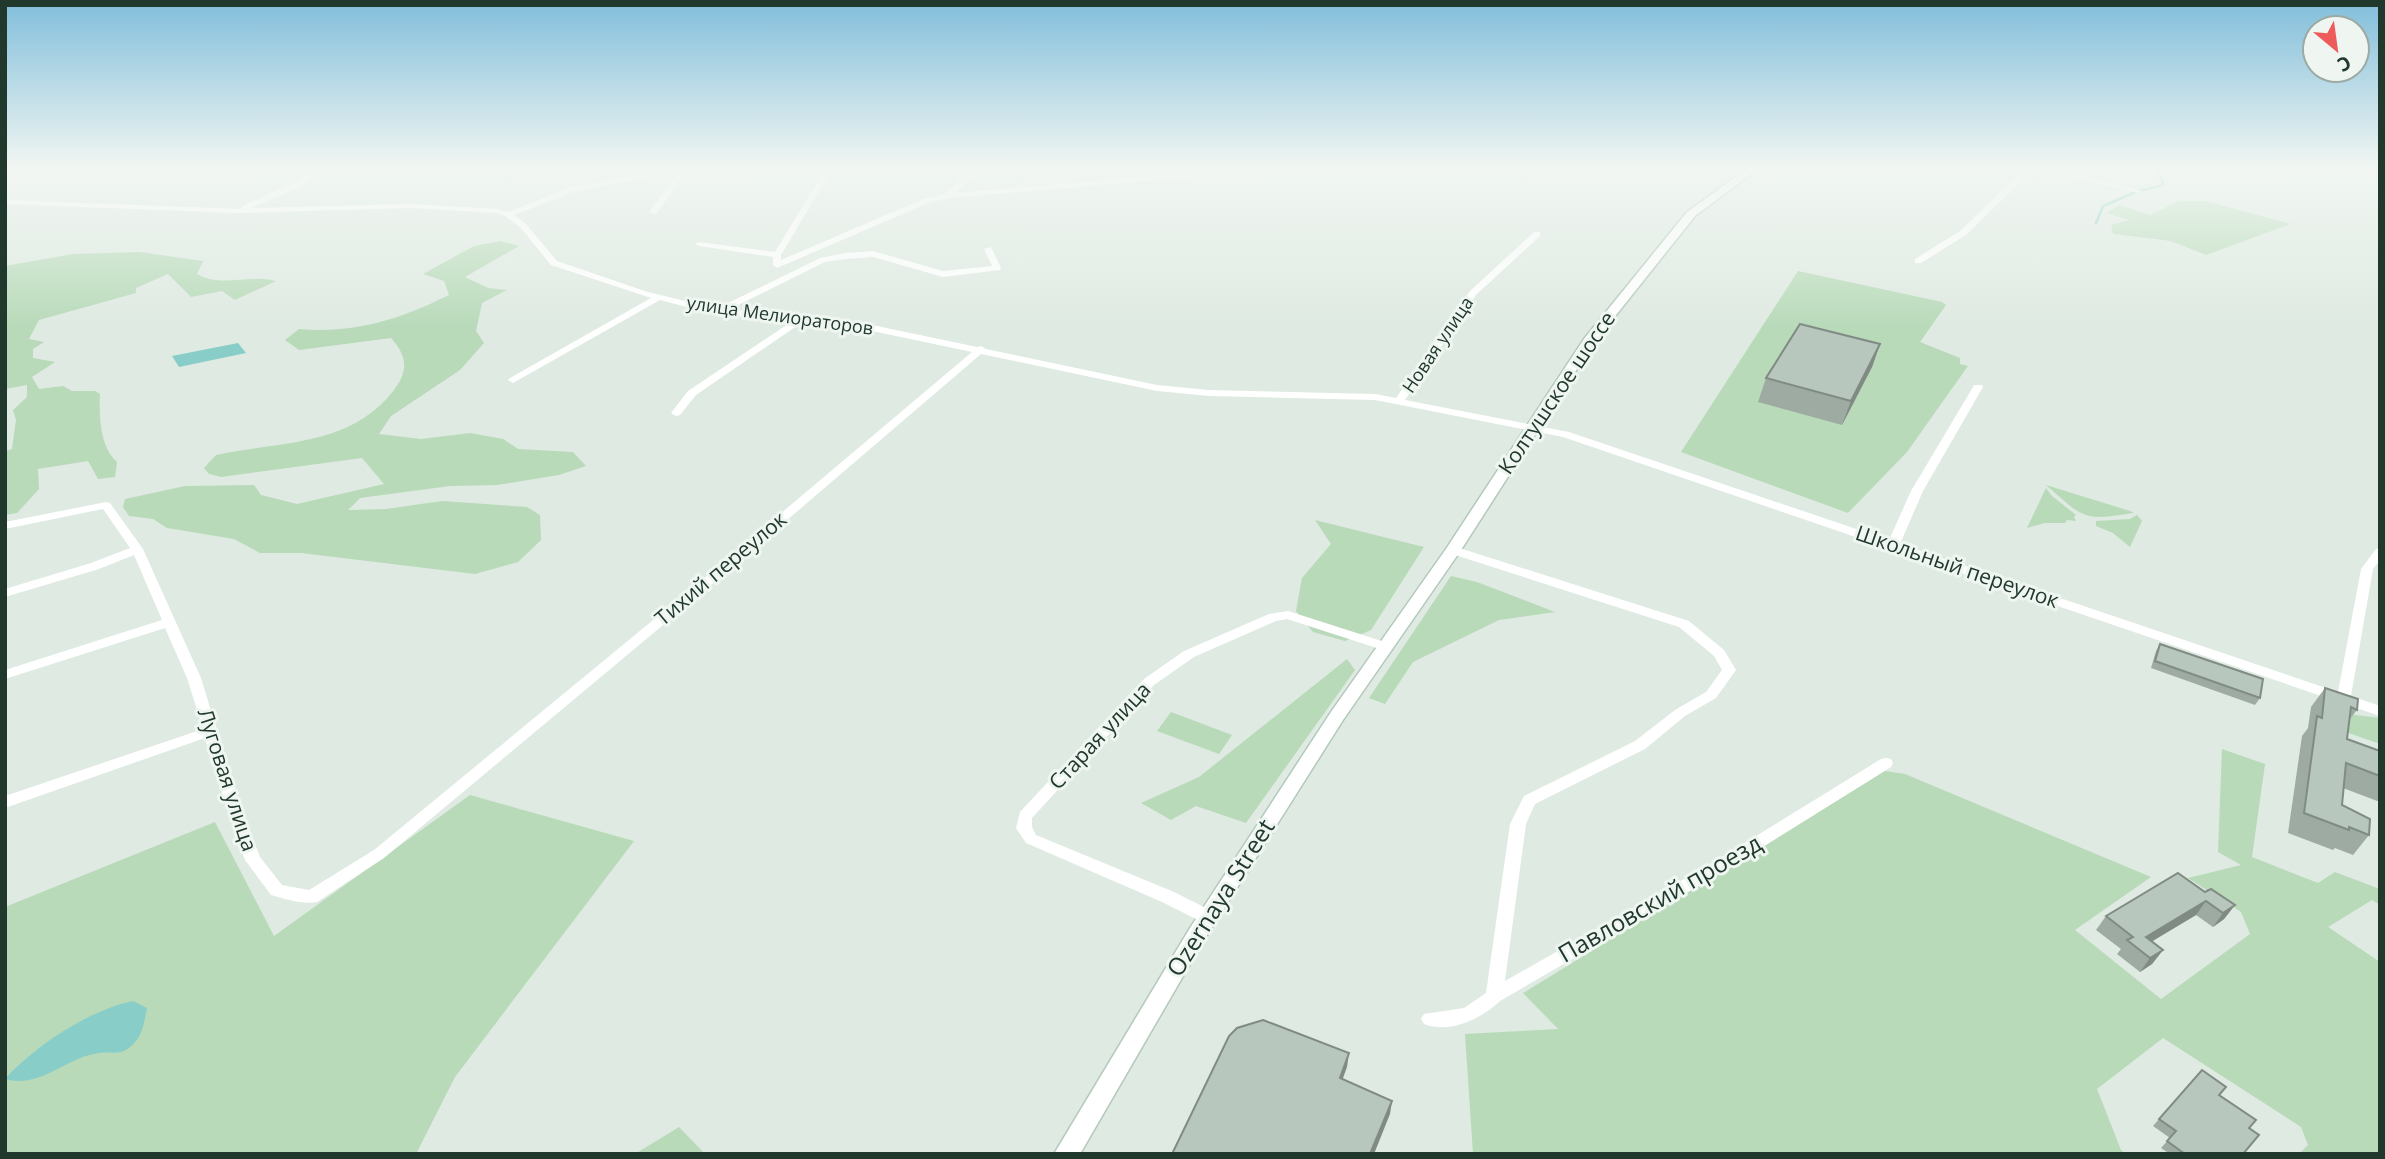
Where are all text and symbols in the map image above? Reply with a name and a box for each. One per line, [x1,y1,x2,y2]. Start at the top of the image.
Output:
north arrow [2301,14,2371,84]
text: С [2333,50,2356,78]
street label: улица Мелиораторов [685,290,875,340]
street label: Новая улица [1396,292,1478,397]
street label: Колтушское шоссе [1491,306,1621,479]
street label: Тихий переулок [649,505,792,632]
street label: Школьный переулок [1852,518,2063,614]
street label: Старая улица [1042,676,1156,795]
street label: Луговая улица [192,705,264,855]
street label: Ozernaya Street [1158,812,1281,982]
street label: Павловский проезд [1551,826,1767,970]

